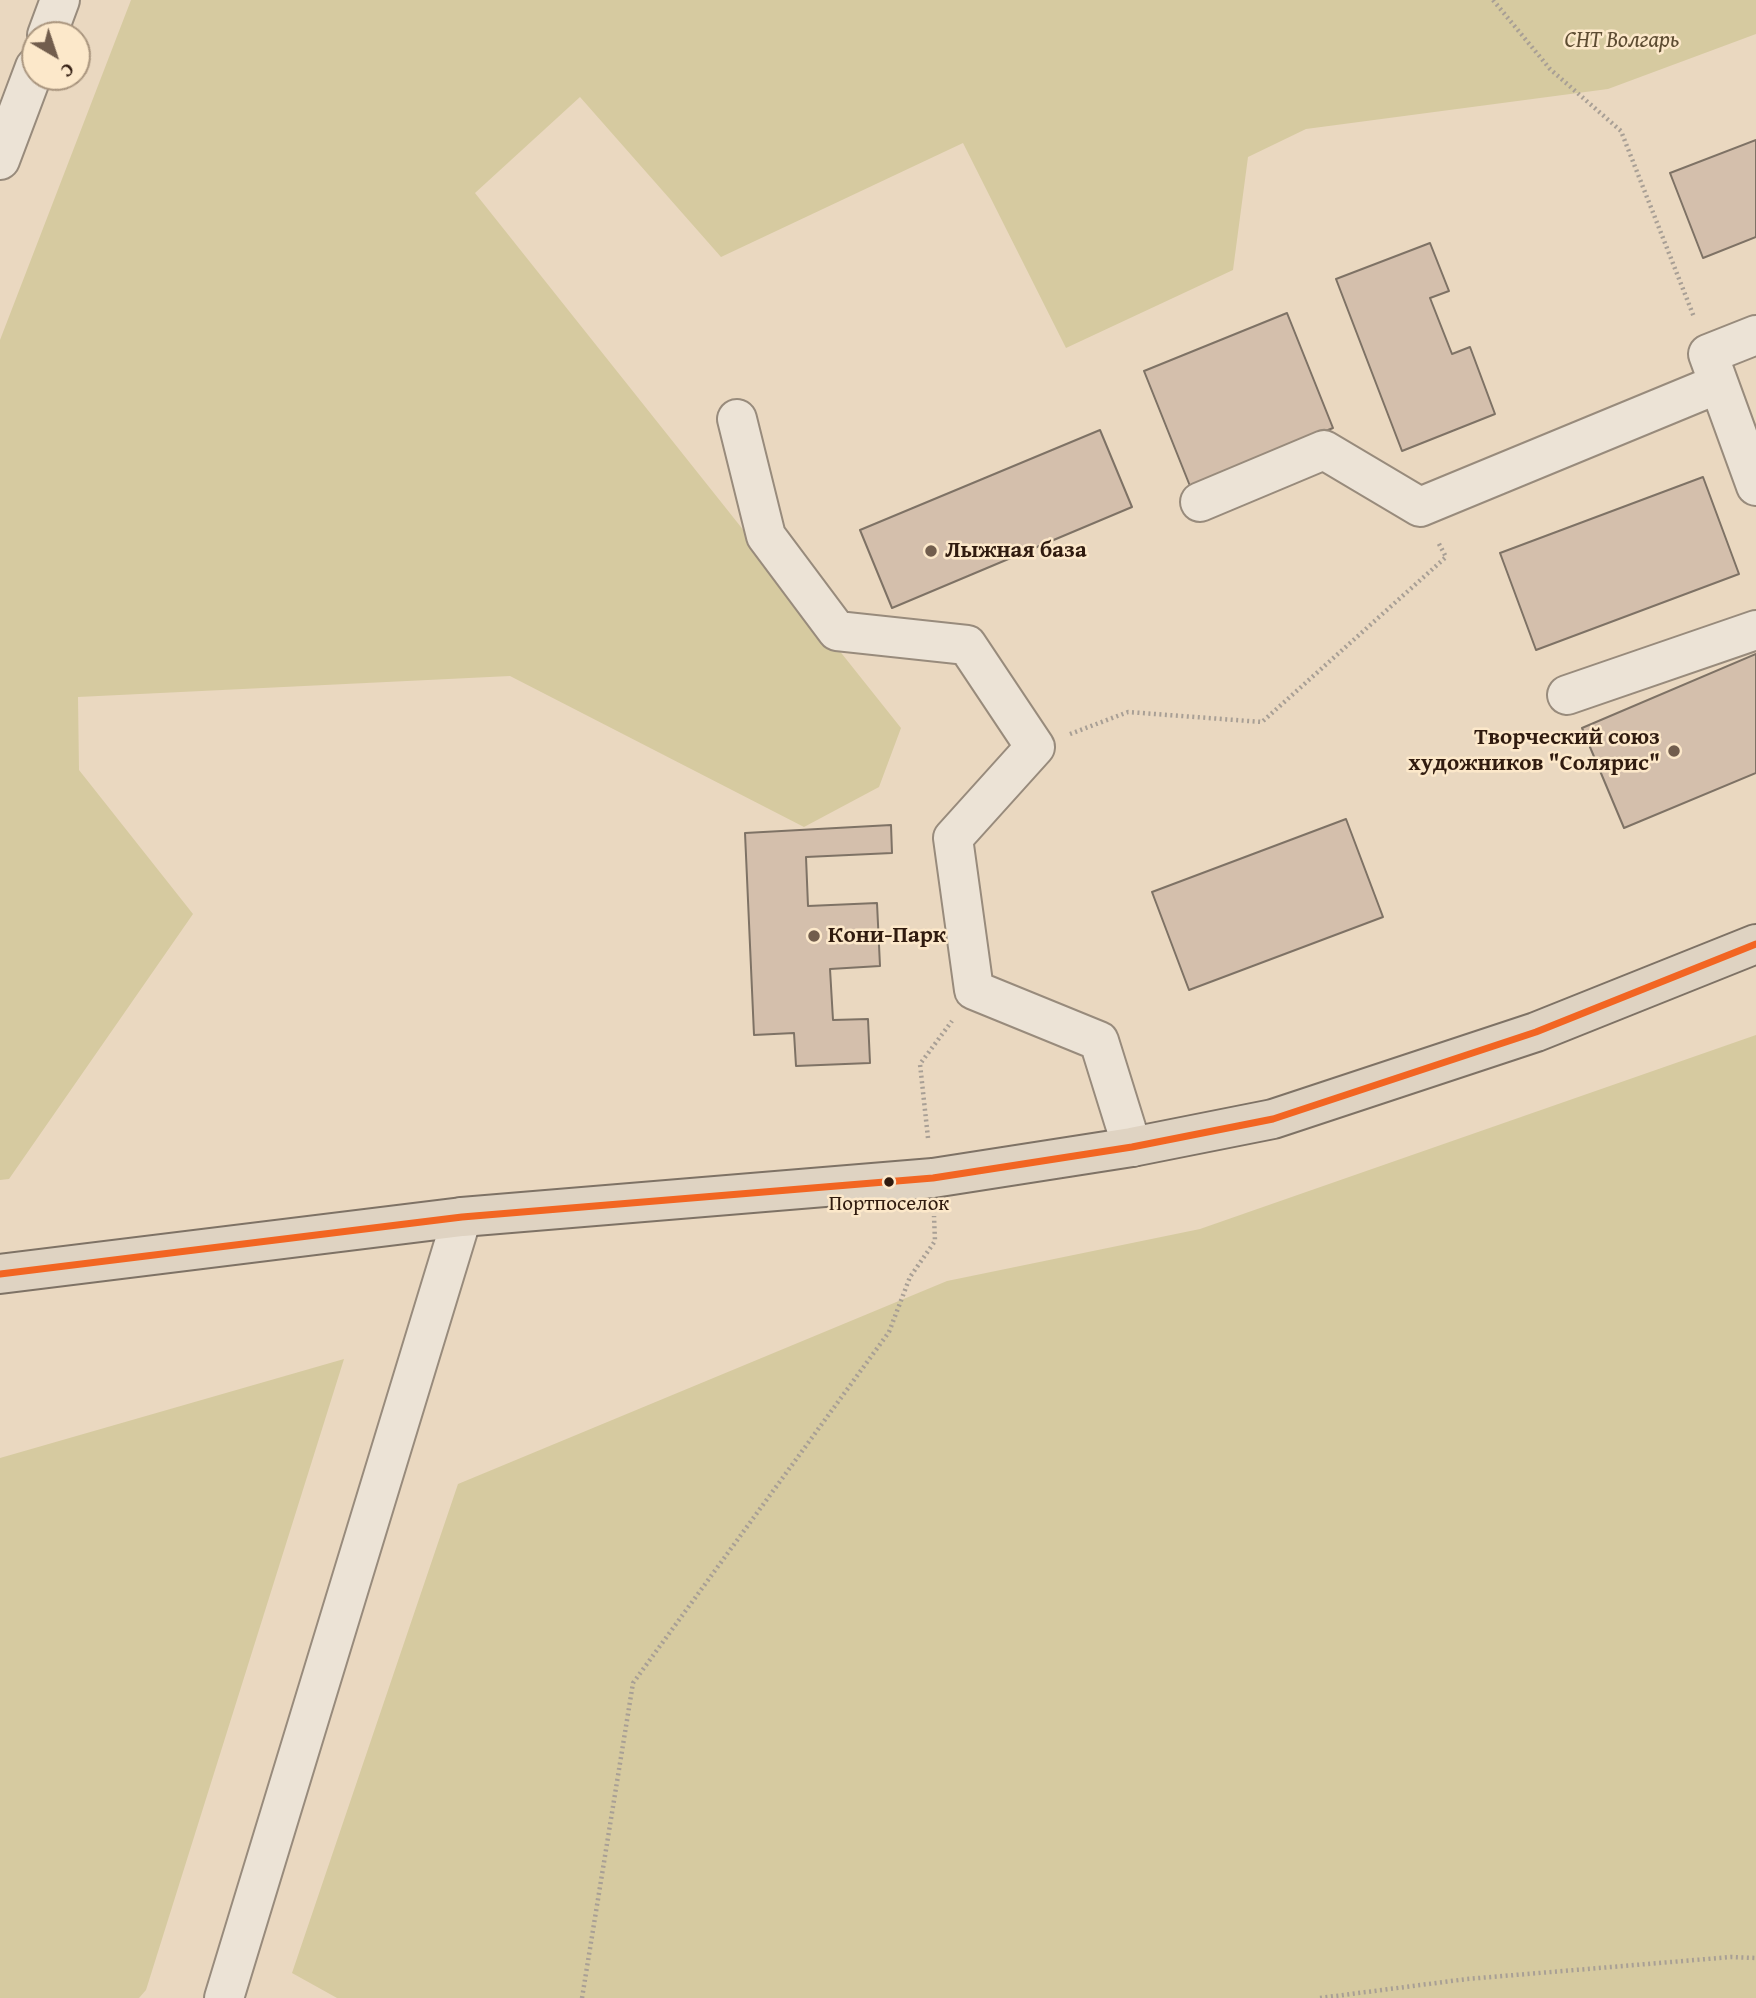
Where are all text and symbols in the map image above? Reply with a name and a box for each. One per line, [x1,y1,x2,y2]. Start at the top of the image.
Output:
north arrow [21,21,91,91]
park label: СНТ Волгарь [1565,27,1679,55]
text: С [55,57,81,85]
place label: Лыжная база [945,537,1087,565]
marker: Лыжная база [923,543,939,559]
place label: Творческий союз художников "Солярис" [1409,724,1660,778]
marker: Творческий союз художников "Солярис" [1666,743,1682,759]
place label: Кони-Парк [828,922,946,950]
marker: Кони-Парк [806,928,822,944]
marker: Портпоселок [882,1175,896,1189]
place label: Портпоселок [829,1192,949,1218]

